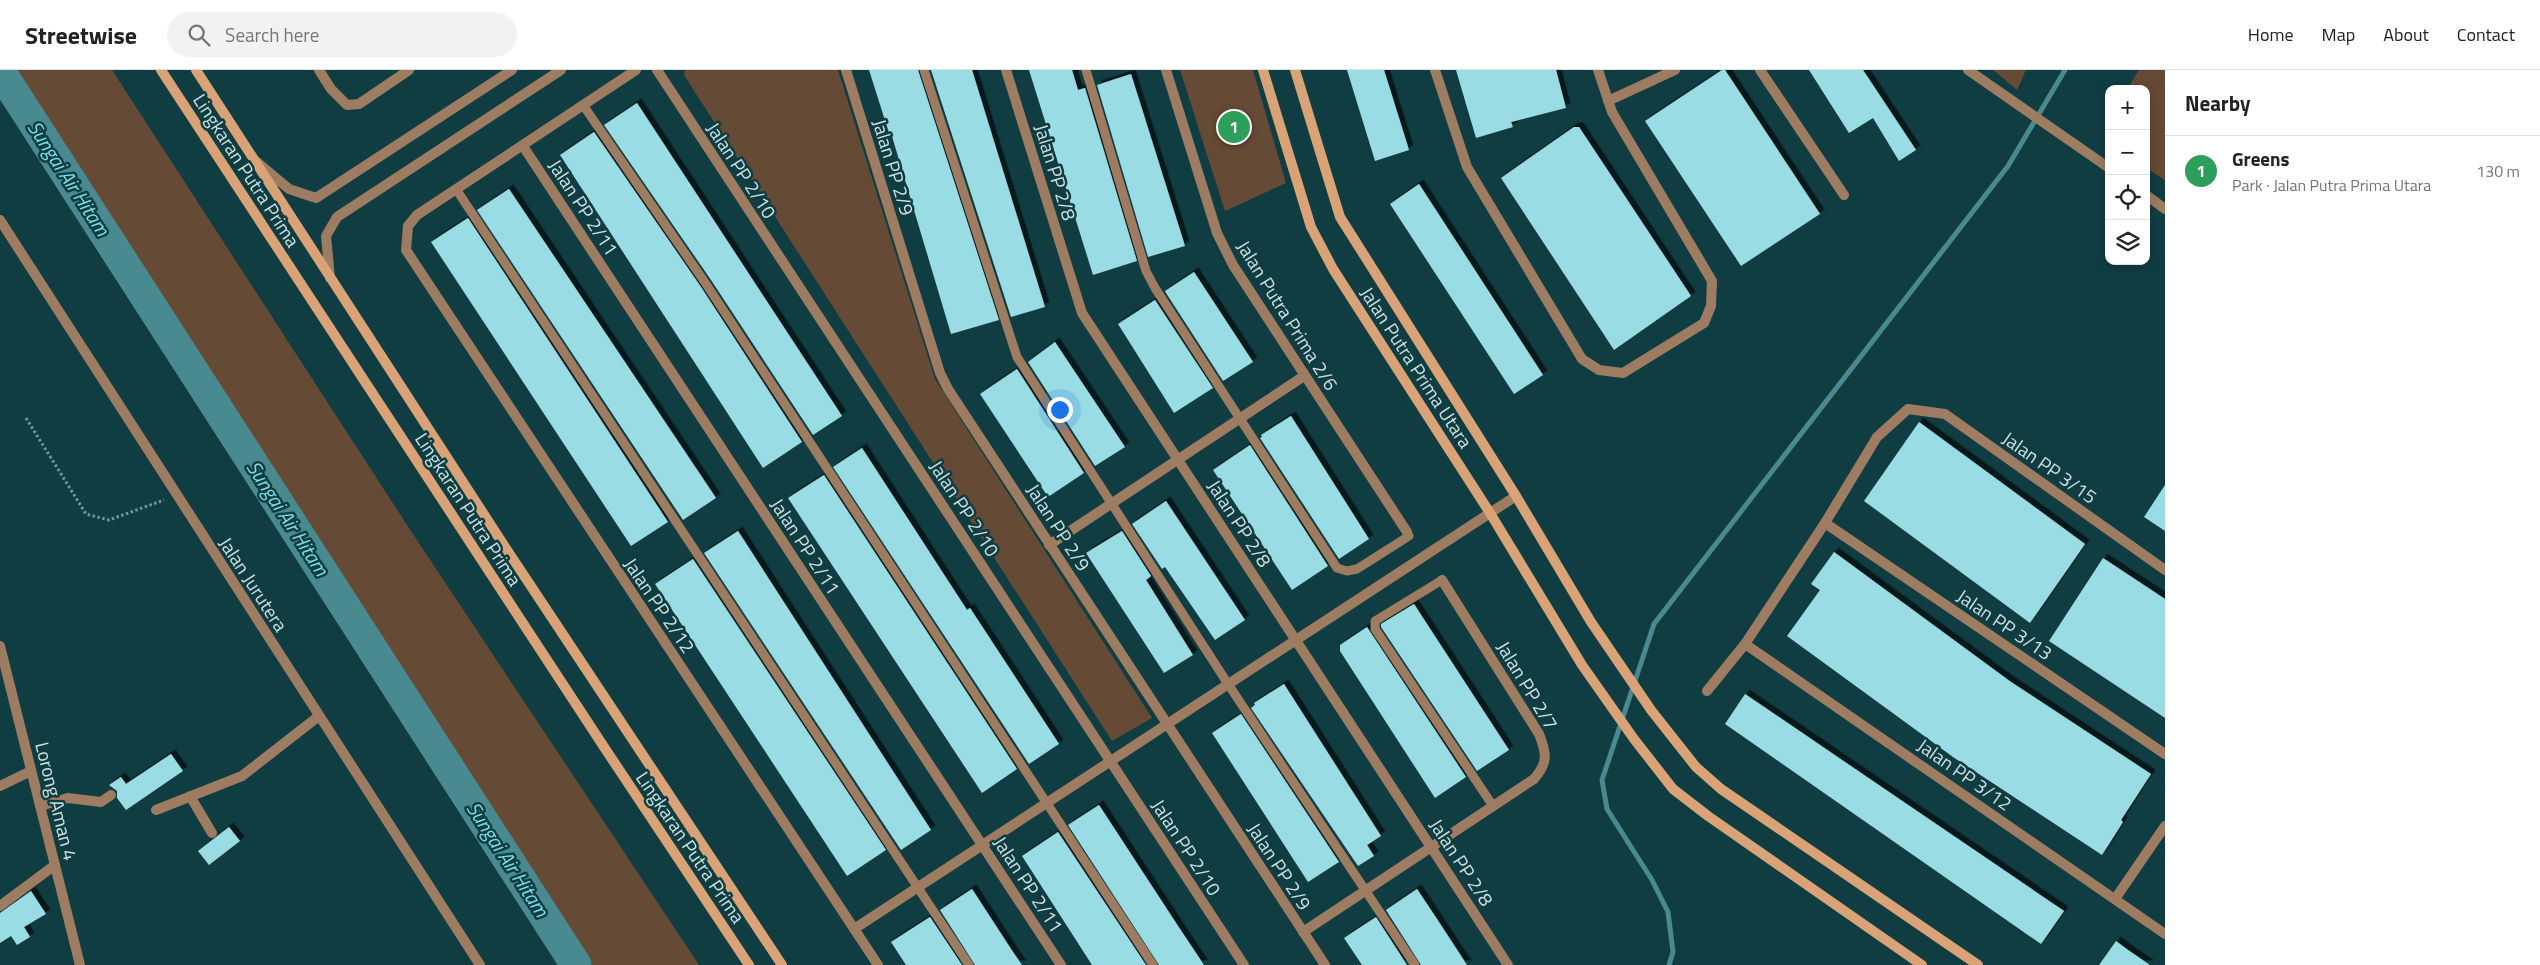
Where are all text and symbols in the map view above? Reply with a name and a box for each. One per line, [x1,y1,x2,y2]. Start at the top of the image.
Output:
search box [167,12,517,57]
text: Streetwise [25,17,137,53]
text: Search here [225,20,319,49]
icon: search [185,21,213,49]
text: Home [2248,21,2294,48]
text: Map [2322,21,2355,48]
text: About [2383,21,2429,48]
text: Contact [2457,21,2515,48]
map controls [2105,85,2150,265]
button: + [2105,85,2150,130]
street label: Lingkaran Putra Prima [186,87,308,253]
text: Nearby [2185,87,2250,119]
pin: 1 [1218,108,1250,146]
water label: Sungai Air Hitam [20,114,118,242]
street label: Jalan PP 2/9 [866,115,922,219]
street label: Jalan PP 2/10 [700,116,784,224]
street label: Jalan PP 2/8 [1028,120,1084,224]
button: − [2105,130,2150,175]
text: Greens [2232,144,2290,173]
street label: Jalan PP 2/11 [542,153,626,261]
text: 1 [2197,159,2205,183]
text: 130 m [2476,159,2520,183]
text: Park · Jalan Putra Prima Utara [2232,173,2431,197]
button: locate [2105,175,2150,220]
button: layers [2105,220,2150,265]
street label: Jalan Putra Prima 2/6 [1230,234,1346,396]
street label: Jalan Putra Prima Utara [1354,280,1481,454]
your location [1047,397,1073,423]
street label: Jalan PP 3/15 [1997,424,2103,510]
street label: Lingkaran Putra Prima [408,426,530,592]
water label: Sungai Air Hitam [239,454,337,582]
street label: Jalan PP 2/10 [923,454,1007,562]
street label: Jalan PP 2/8 [1201,474,1279,573]
street label: Jalan PP 2/9 [1020,478,1098,576]
street label: Jalan PP 2/11 [764,492,848,600]
street label: Jalan Jurutera [212,531,296,638]
street label: Jalan PP 2/12 [617,551,703,659]
street label: Jalan PP 3/13 [1951,581,2059,667]
street label: Jalan PP 2/7 [1490,635,1566,735]
street label: Jalan PP 3/12 [1912,731,2018,817]
street label: Lorong Aman 4 [28,739,86,863]
street label: Lingkaran Putra Prima [629,765,753,929]
street label: Jalan PP 2/10 [1145,793,1229,901]
water label: Sungai Air Hitam [459,795,557,923]
street label: Jalan PP 2/8 [1423,813,1501,912]
street label: Jalan PP 2/9 [1241,817,1319,915]
street label: Jalan PP 2/11 [987,830,1071,938]

